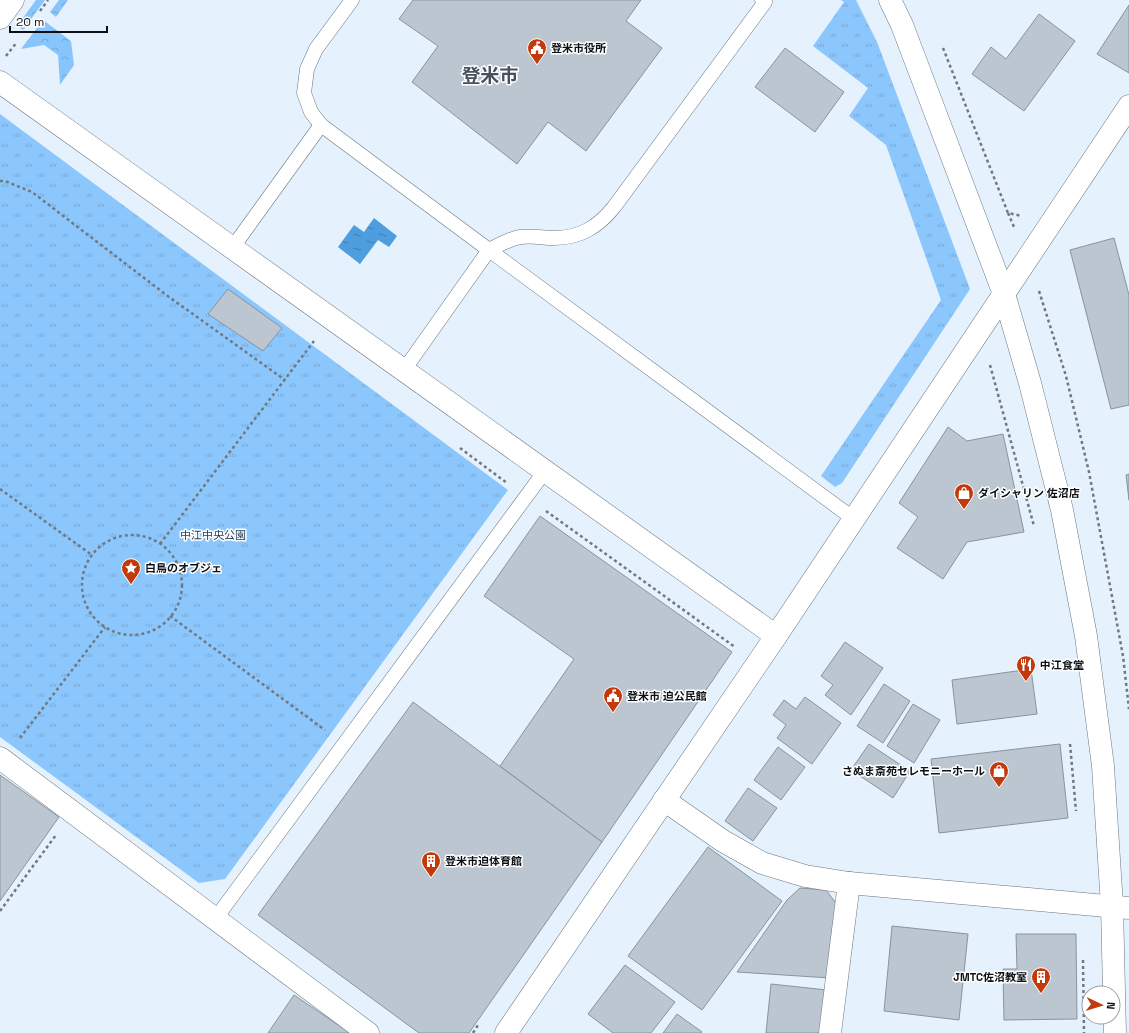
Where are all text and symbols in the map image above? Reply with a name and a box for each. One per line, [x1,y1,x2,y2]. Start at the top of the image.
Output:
scale bar [10,8,107,34]
text: 20 m [16,14,44,30]
public building icon: 登米市役所 [526,37,548,65]
place label: 登米市役所 [551,41,606,55]
district label: 登米市 [461,63,519,88]
shop icon: ダイシャリン 佐沼店 [953,482,975,510]
place label: ダイシャリン 佐沼店 [978,486,1080,500]
park label: 中江中央公園 [180,528,246,542]
place icon: 白鳥のオブジェ [120,557,142,585]
place label: 白鳥のオブジェ [145,561,222,575]
restaurant icon: 中江食堂 [1015,654,1037,682]
place label: 中江食堂 [1040,658,1084,672]
public building icon: 登米市 迫公民館 [602,685,624,713]
place label: 登米市 迫公民館 [627,689,707,703]
shop icon: さぬま斎苑セレモニーホール [988,760,1010,788]
place label: さぬま斎苑セレモニーホール [842,764,985,778]
building icon: 登米市迫体育館 [420,850,442,878]
place label: 登米市迫体育館 [445,854,522,868]
building icon: JMTC佐沼教室 [1030,966,1052,994]
place label: JMTC佐沼教室 [953,970,1027,984]
north arrow [1081,985,1121,1025]
text: N [1104,1002,1118,1010]

